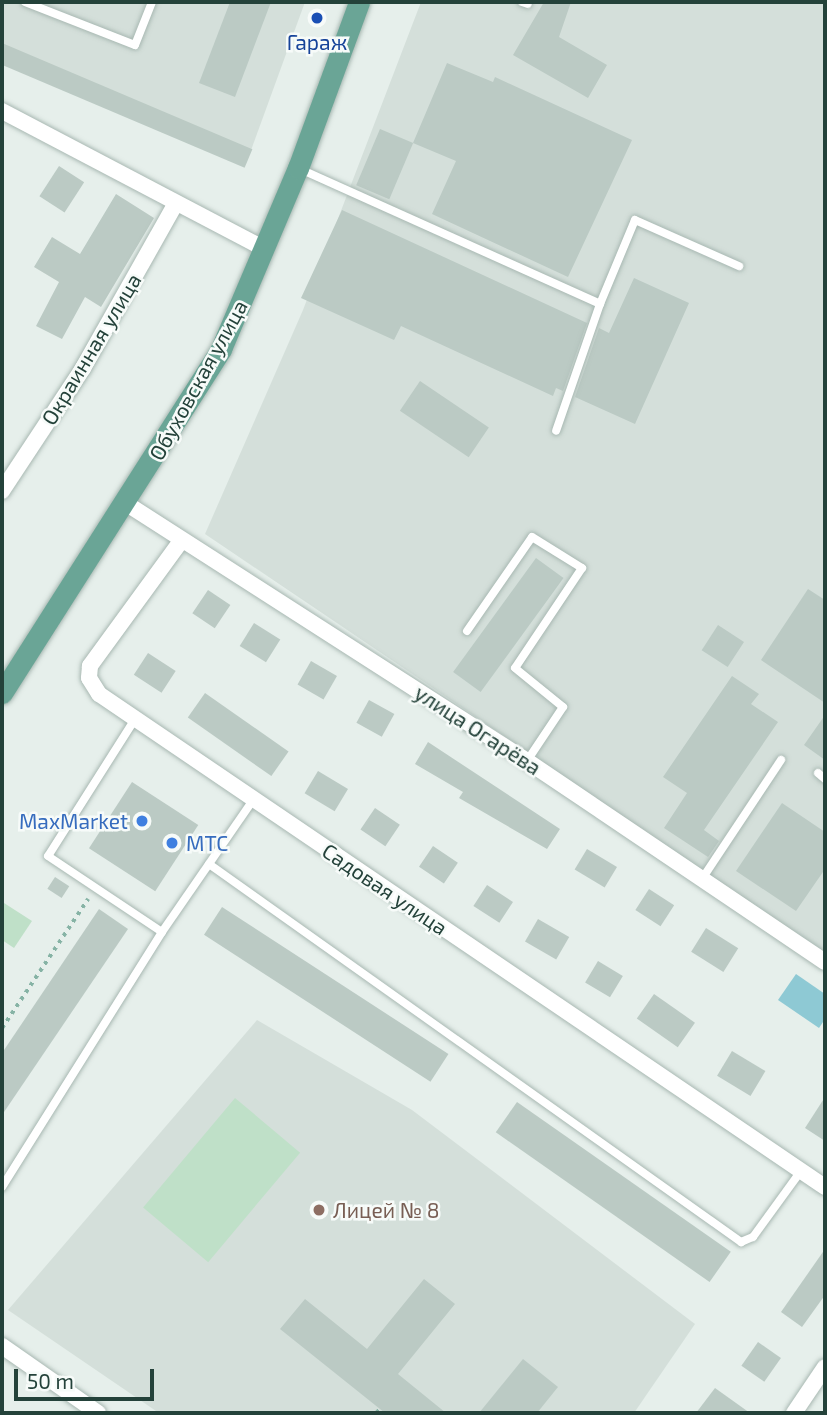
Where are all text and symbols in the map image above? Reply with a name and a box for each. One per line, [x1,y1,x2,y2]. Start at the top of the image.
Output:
marker: Гараж [309,10,325,26]
place label: Гараж [287,29,347,55]
street label: Окраинная улица [36,269,146,429]
street label: Обуховская улица [143,295,253,465]
street label: улица Огарёва [410,680,546,780]
place label: MaxMarket [19,808,128,834]
marker: MaxMarket [134,813,150,829]
place label: МТС [186,830,228,856]
marker: МТС [164,835,180,851]
street label: Садовая улица [318,838,452,940]
place label: Лицей № 8 [333,1197,440,1223]
marker: Лицей № 8 [311,1202,327,1218]
scale bar [18,1356,158,1400]
text: 50 m [27,1368,74,1393]

